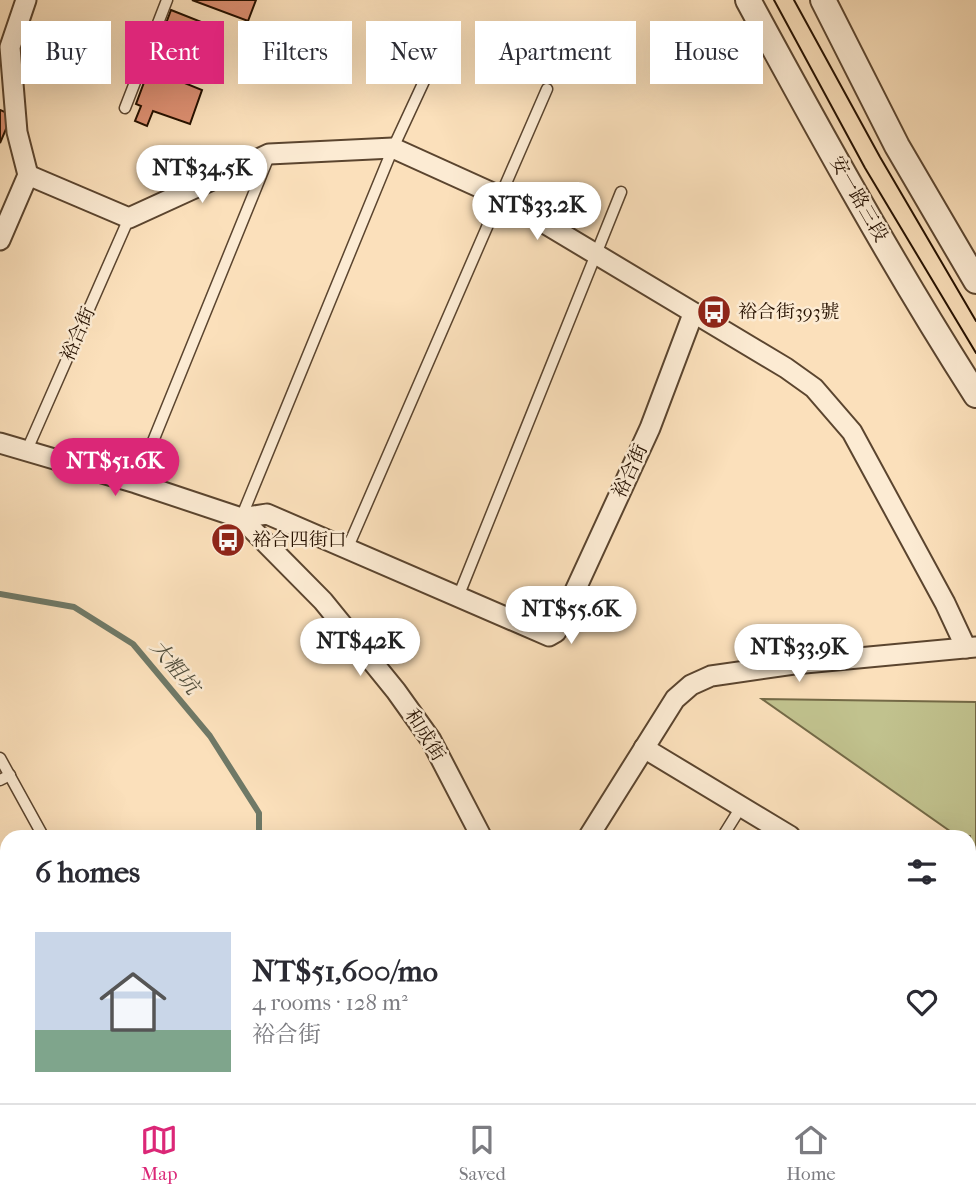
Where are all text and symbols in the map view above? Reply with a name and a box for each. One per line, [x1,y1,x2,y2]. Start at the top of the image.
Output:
chip: Buy [21,21,111,84]
chip: Rent [125,21,224,84]
chip: Filters [238,21,352,84]
chip: New [366,21,461,84]
chip: Apartment [475,21,636,84]
chip: House [650,21,763,84]
pin: NT$34.5K [130,146,274,205]
street label: 安一路三段 [826,152,892,246]
text: NT$34.5K [152,154,252,181]
pin: NT$33.2K [465,182,609,242]
text: NT$33.2K [488,191,586,218]
bus stop icon: 裕合街393號 [695,293,733,331]
place label: 裕合街393號 [738,301,840,323]
street label: 裕合街 [56,303,100,365]
pin: NT$51.6K [43,438,187,498]
street label: 裕合街 [608,441,652,501]
text: NT$51.6K [66,447,164,474]
bus stop icon: 裕合四街口 [209,521,247,559]
place label: 裕合四街口 [252,529,347,551]
pin: NT$55.6K [499,586,643,646]
text: NT$55.6K [522,595,621,622]
pin: NT$42K [303,618,417,678]
pin: NT$33.9K [727,624,871,684]
text: NT$42K [316,627,404,654]
text: NT$33.9K [750,633,848,660]
water label: 大粗坑 [146,635,206,701]
street label: 和成街 [401,705,449,765]
icon: filters [903,853,941,891]
text: 6 homes [35,855,140,890]
text: NT$51,600/mo [252,954,438,989]
icon: home [91,960,175,1044]
icon: heart [903,983,941,1021]
text: 4 rooms · 128 m² [252,989,408,1016]
text: 裕合街 [252,1021,321,1048]
tab: Map [140,1121,178,1185]
tab: Saved [459,1121,506,1185]
tab: Home [786,1121,836,1185]

